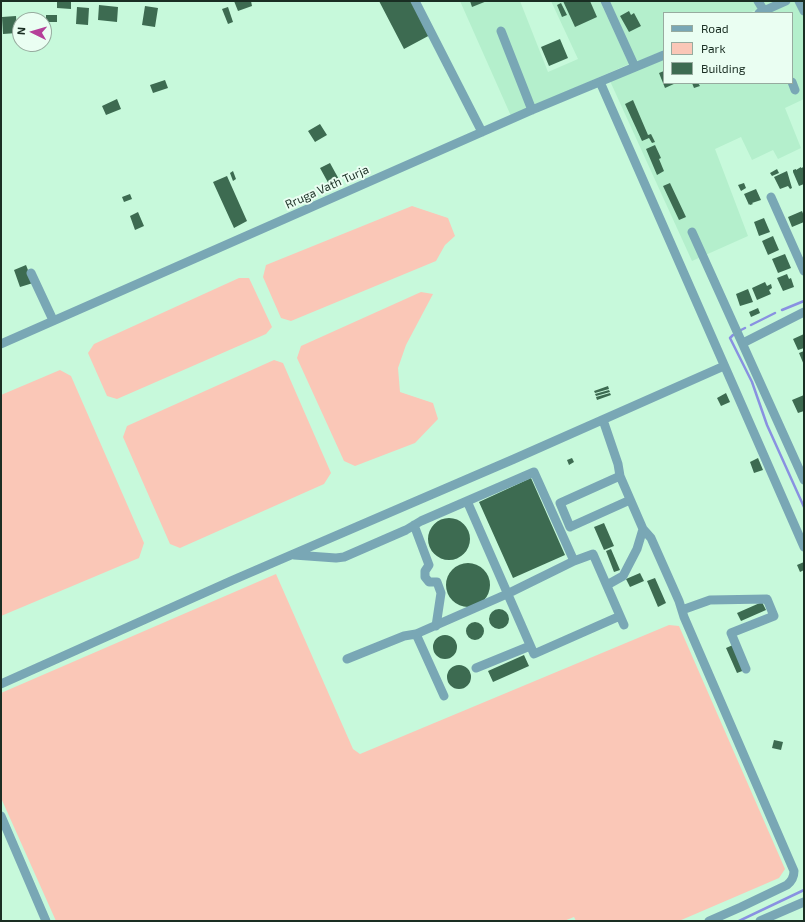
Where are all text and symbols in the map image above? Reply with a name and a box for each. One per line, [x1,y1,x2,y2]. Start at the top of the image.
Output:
north arrow [12,12,52,52]
legend [663,12,793,84]
text: Road [701,21,729,35]
text: N [14,26,27,36]
text: Park [701,41,726,55]
text: Building [701,61,745,75]
street label: Rruga Vath Turja [283,162,371,212]

